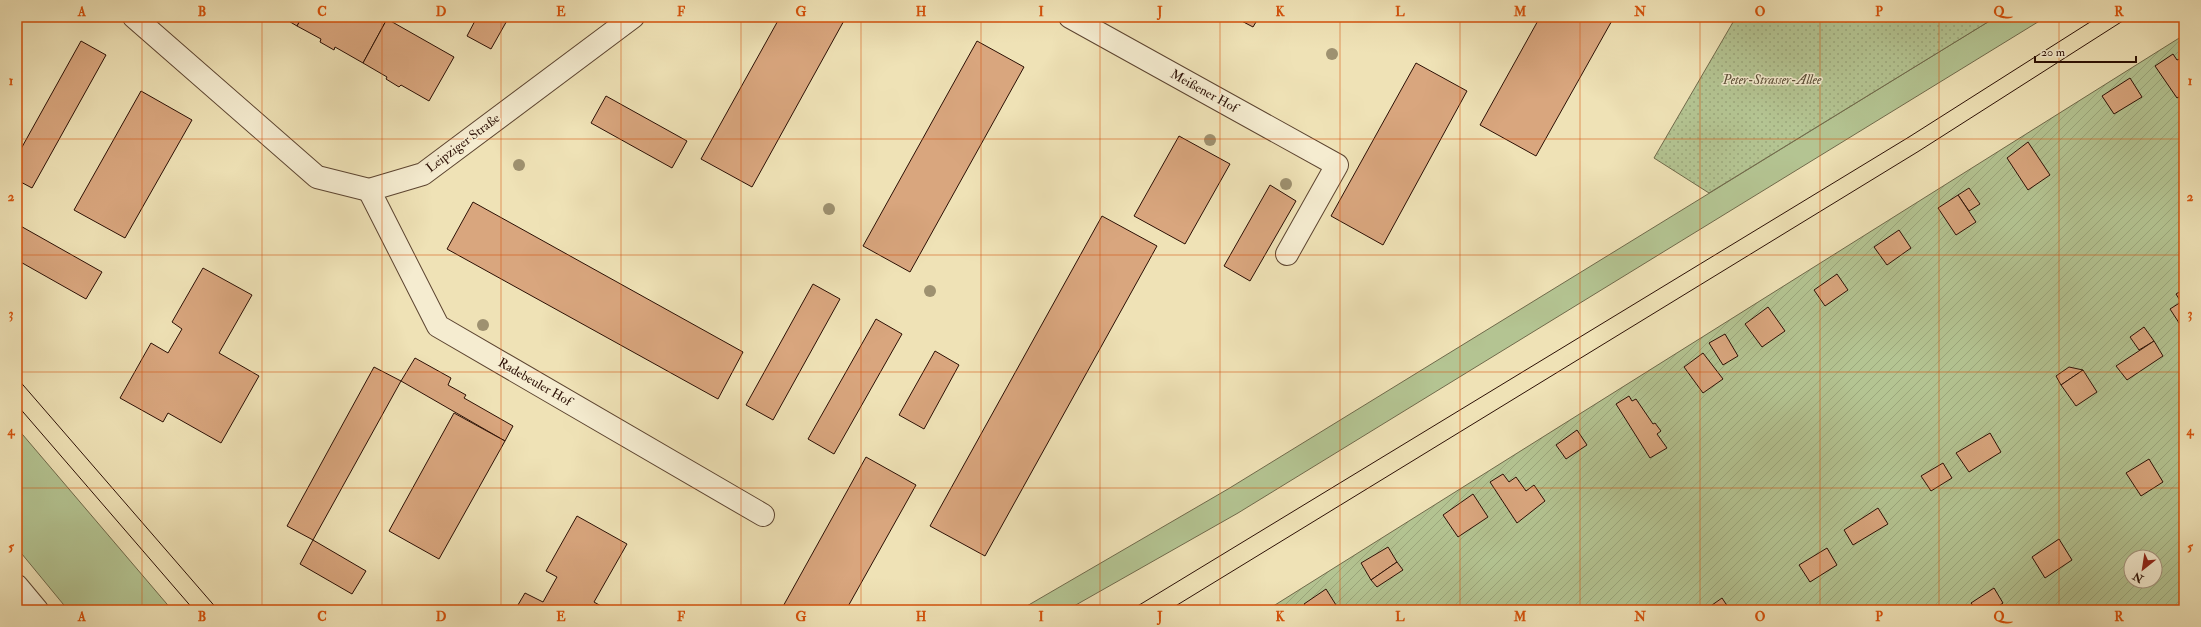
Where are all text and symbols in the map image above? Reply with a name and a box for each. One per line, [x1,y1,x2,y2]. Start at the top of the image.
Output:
text: A [77,4,87,20]
text: B [198,4,206,20]
text: C [317,4,327,20]
text: D [436,4,447,20]
text: E [556,4,566,20]
text: F [677,4,686,20]
text: G [796,4,807,20]
text: H [916,4,927,20]
text: I [1038,4,1044,20]
text: J [1156,4,1163,21]
text: K [1275,4,1285,20]
text: L [1395,4,1405,20]
text: M [1513,4,1527,20]
text: N [1633,4,1646,20]
text: O [1755,4,1766,20]
text: P [1875,4,1883,20]
text: Q [1994,4,2014,20]
text: R [2114,4,2124,20]
scale bar [2035,38,2136,64]
text: 20 m [2041,45,2066,60]
street label: Meißener Hof [1168,66,1242,117]
park label: Peter-Strasser-Allee [1722,72,1822,88]
text: 1 [9,73,14,89]
text: 1 [2188,73,2193,89]
street label: Leipziger Straße [423,110,504,177]
text: 2 [8,189,15,205]
text: 2 [2187,189,2194,205]
text: 3 [9,306,14,322]
text: 3 [2188,306,2193,322]
street label: Radebeuler Hof [495,355,576,410]
text: 4 [6,423,15,439]
text: 4 [2185,423,2194,439]
text: 5 [8,539,14,555]
text: 5 [2187,539,2193,555]
north arrow [2123,549,2163,589]
text: N [2130,569,2147,586]
text: A [77,609,87,625]
text: B [198,609,206,625]
text: C [317,609,327,625]
text: D [436,609,447,625]
text: E [556,609,566,625]
text: F [677,609,686,625]
text: G [796,609,807,625]
text: H [916,609,927,625]
text: I [1038,609,1044,625]
text: J [1156,609,1163,626]
text: K [1275,609,1285,625]
text: L [1395,609,1405,625]
text: M [1513,609,1527,625]
text: N [1633,609,1646,625]
text: O [1755,609,1766,625]
text: P [1875,609,1883,625]
text: Q [1994,609,2014,625]
text: R [2114,609,2124,625]

